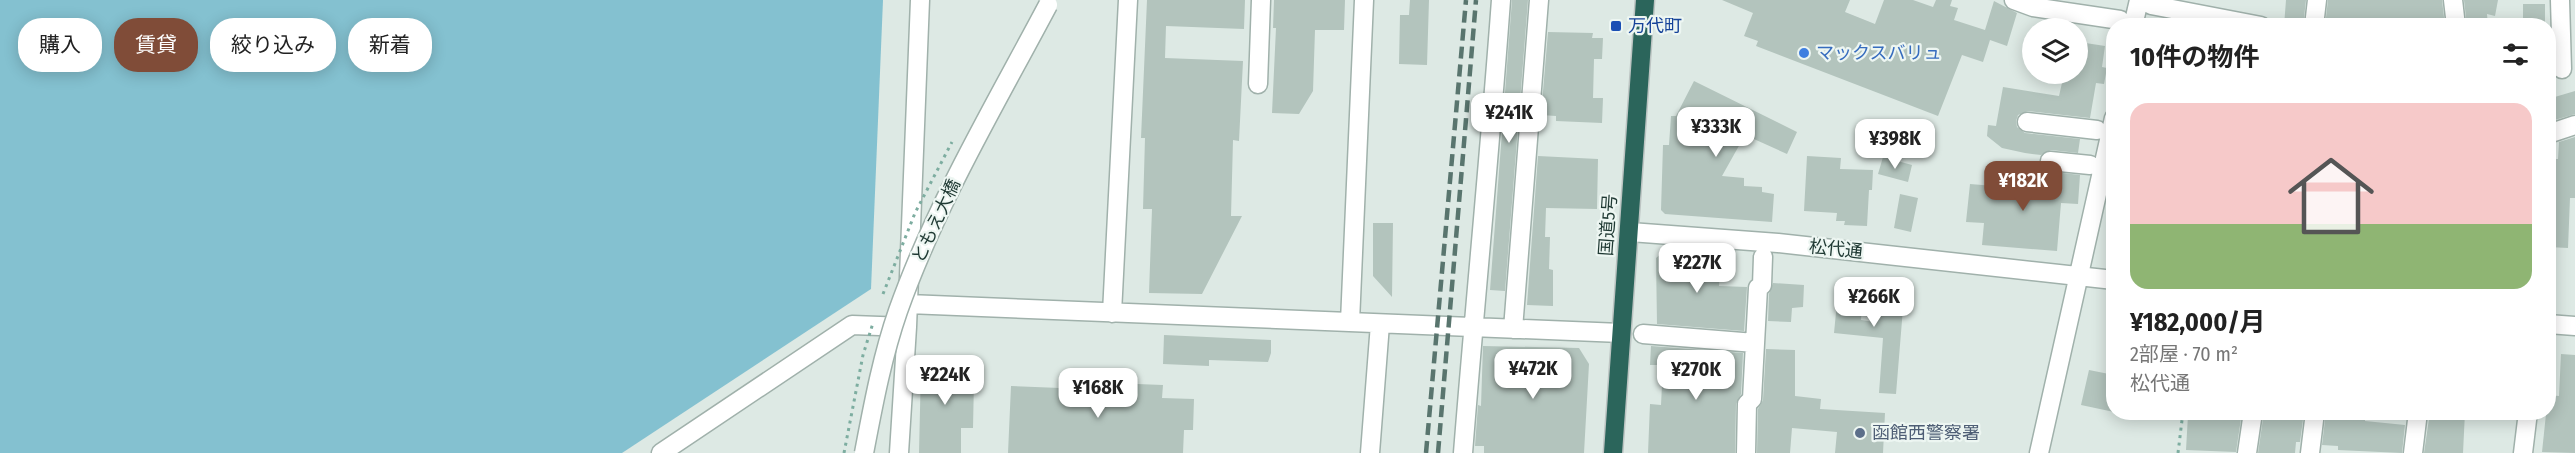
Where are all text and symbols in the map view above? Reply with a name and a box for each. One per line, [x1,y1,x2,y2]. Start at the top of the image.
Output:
place label: 万代町 [1628,15,1682,37]
chip: 購入 [18,18,102,72]
chip: 賃貸 [114,18,198,72]
chip: 絞り込み [210,18,336,72]
chip: 新着 [348,18,432,72]
map controls [2022,18,2088,84]
button: layers [2022,18,2088,84]
marker: 万代町 [1609,19,1623,33]
icon: filters [2499,38,2532,71]
place label: マックスバリュ [1816,42,1941,64]
text: 10件の物件 [2130,42,2259,73]
marker: マックスバリュ [1797,46,1811,60]
pin: ¥241K [1467,93,1551,144]
text: ¥241K [1485,100,1533,124]
pin: ¥333K [1674,107,1758,158]
text: ¥333K [1691,114,1741,138]
pin: ¥398K [1853,119,1937,170]
text: ¥398K [1869,126,1921,150]
icon: home [2277,142,2385,250]
pin: ¥182K [1981,161,2065,212]
text: ¥182K [1998,168,2048,192]
street label: ともえ大橋 [907,176,965,266]
street label: 国道5号 [1595,193,1621,257]
street label: 松代通 [1808,235,1864,263]
pin: ¥227K [1655,243,1739,294]
text: ¥227K [1673,250,1721,274]
pin: ¥266K [1832,277,1916,328]
text: ¥266K [1848,284,1900,308]
text: ¥182,000/月 [2130,307,2266,338]
text: 2部屋 · 70 m² [2130,342,2238,366]
pin: ¥472K [1491,349,1575,400]
pin: ¥270K [1654,350,1738,401]
pin: ¥224K [903,355,987,406]
text: ¥472K [1508,356,1558,380]
text: ¥270K [1671,357,1721,381]
text: ¥224K [920,362,970,386]
pin: ¥168K [1056,368,1140,419]
text: 松代通 [2130,371,2190,395]
text: ¥168K [1073,375,1123,399]
place label: 函館西警察署 [1872,422,1980,444]
marker: 函館西警察署 [1853,426,1867,440]

